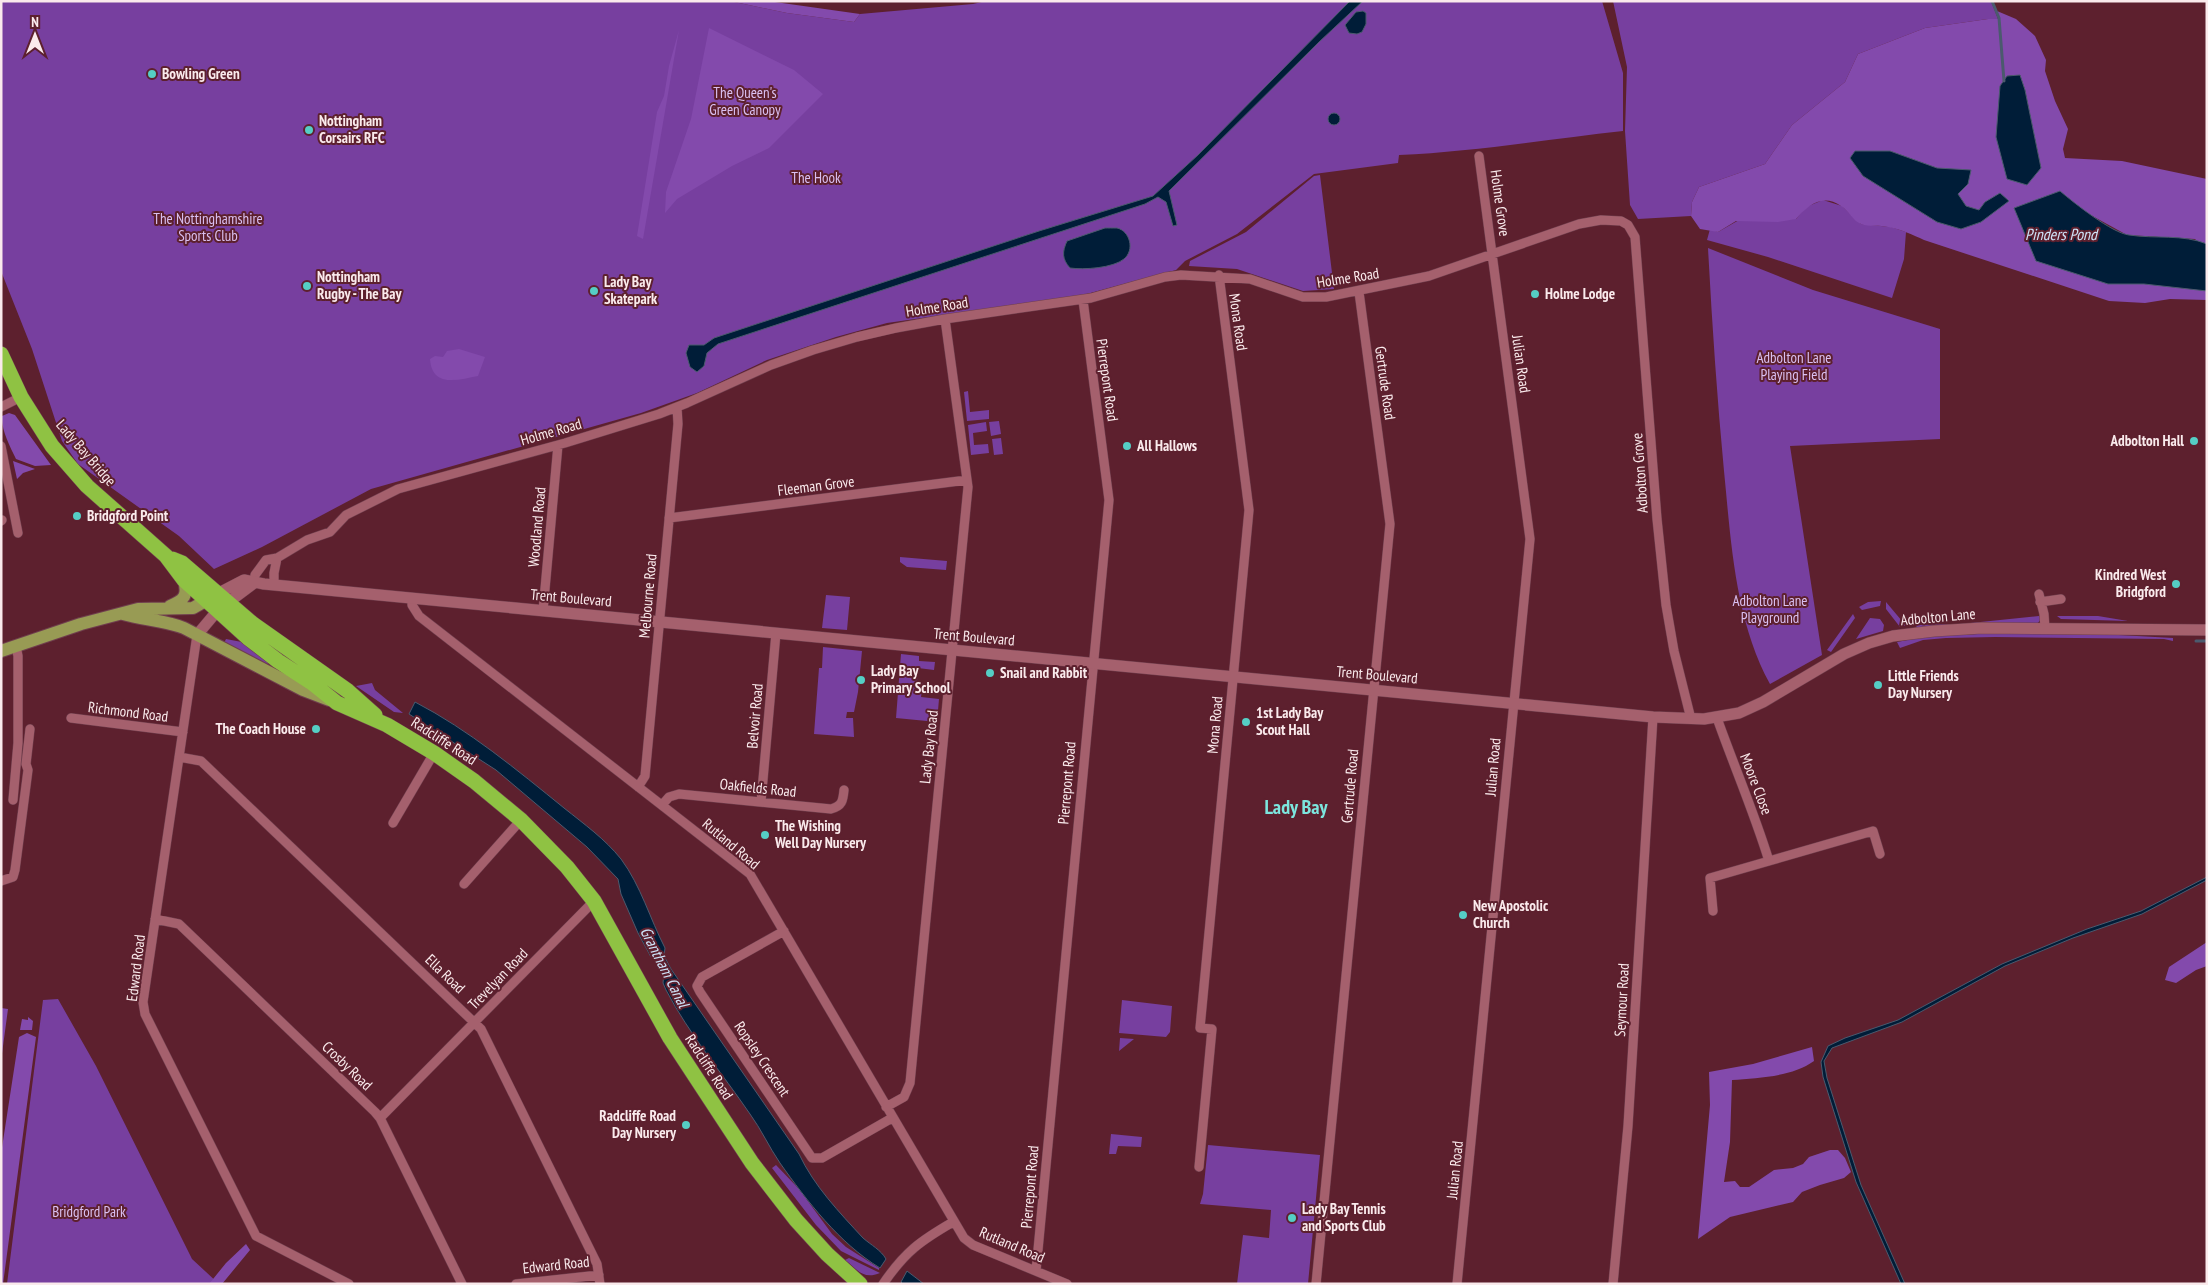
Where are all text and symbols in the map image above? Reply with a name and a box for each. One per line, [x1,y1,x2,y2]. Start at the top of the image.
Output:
north arrow [10,10,60,60]
text: N [31,13,39,31]
place label: Bowling Green [162,64,240,83]
marker: Bowling Green [146,68,158,80]
park label: The Queen's Green Canopy [709,83,781,119]
place label: Nottingham Corsairs RFC [319,111,385,147]
marker: Nottingham Corsairs RFC [303,124,315,136]
park label: The Hook [791,168,841,187]
street label: Holme Grove [1486,168,1515,237]
park label: The Nottinghamshire Sports Club [153,209,263,245]
water label: Pinders Pond [2025,224,2099,244]
street label: Holme Road [1315,263,1380,292]
place label: Nottingham Rugby - The Bay [317,267,402,303]
place label: Lady Bay Skatepark [604,272,658,308]
marker: Nottingham Rugby - The Bay [301,280,313,292]
place label: Holme Lodge [1545,284,1615,303]
marker: Lady Bay Skatepark [588,285,600,297]
marker: Holme Lodge [1529,288,1541,300]
street label: Holme Road [904,292,969,321]
street label: Mona Road [1225,292,1252,352]
street label: Julian Road [1508,333,1535,394]
street label: Pierrepont Road [1092,337,1123,422]
street label: Gertrude Road [1371,345,1400,421]
park label: Adbolton Lane Playing Field [1756,348,1832,384]
street label: Holme Road [518,414,584,449]
street label: Lady Bay Bridge [52,416,120,490]
place label: Adbolton Hall [2110,431,2184,450]
street label: Adbolton Grove [1627,432,1652,514]
marker: Adbolton Hall [2188,435,2200,447]
place label: All Hallows [1136,436,1197,455]
marker: All Hallows [1121,440,1133,452]
street label: Fleeman Grove [776,471,855,500]
street label: Woodland Road [524,486,549,568]
place label: Bridgford Point [87,506,169,525]
marker: Bridgford Point [71,510,83,522]
street label: Melbourne Road [634,553,661,639]
place label: Kindred West Bridgford [2095,565,2167,601]
marker: Kindred West Bridgford [2170,578,2182,590]
street label: Trent Boulevard [530,584,612,611]
park label: Adbolton Lane Playground [1732,591,1808,627]
street label: Adbolton Lane [1900,604,1976,629]
street label: Trent Boulevard [933,623,1015,650]
place label: Lady Bay Primary School [871,661,951,697]
street label: Trent Boulevard [1336,661,1418,688]
place label: Snail and Rabbit [1000,663,1088,682]
place label: Little Friends Day Nursery [1888,666,1959,702]
marker: Snail and Rabbit [984,667,996,679]
marker: Lady Bay Primary School [855,674,867,686]
marker: Little Friends Day Nursery [1872,679,1884,691]
street label: Belvoir Road [742,683,767,749]
street label: Mona Road [1203,696,1226,754]
street label: Richmond Road [87,697,169,726]
place label: 1st Lady Bay Scout Hall [1256,703,1324,739]
street label: Lady Bay Road [915,709,942,785]
street label: Radcliffe Road [408,712,481,769]
marker: 1st Lady Bay Scout Hall [1240,716,1252,728]
place label: The Coach House [215,719,306,738]
marker: The Coach House [310,723,322,735]
street label: Julian Road [1480,737,1505,798]
street label: Pierrepont Road [1053,741,1080,825]
street label: Gertrude Road [1337,748,1362,824]
street label: Moore Close [1736,750,1777,817]
street label: Oakfields Road [719,774,797,801]
district label: Lady Bay [1264,794,1329,820]
street label: Rutland Road [699,814,764,873]
place label: The Wishing Well Day Nursery [774,816,867,852]
marker: The Wishing Well Day Nursery [759,829,771,841]
place label: New Apostolic Church [1473,896,1549,932]
marker: New Apostolic Church [1457,909,1469,921]
water label: Grantham Canal [636,923,694,1012]
street label: Edward Road [122,933,149,1002]
street label: Trevelyan Road [464,944,532,1013]
street label: Ella Road [421,950,469,997]
street label: Seymour Road [1610,963,1633,1037]
street label: Ropsley Crescent [730,1018,794,1100]
street label: Radcliffe Road [681,1030,738,1103]
street label: Crosby Road [318,1037,376,1094]
place label: Radcliffe Road Day Nursery [599,1106,677,1142]
marker: Radcliffe Road Day Nursery [680,1119,692,1131]
street label: Julian Road [1442,1140,1467,1201]
street label: Pierrepont Road [1016,1145,1043,1229]
place label: Lady Bay Tennis and Sports Club [1302,1199,1386,1235]
park label: Bridgford Park [52,1202,126,1221]
marker: Lady Bay Tennis and Sports Club [1286,1212,1298,1224]
street label: Rutland Road [977,1222,1048,1267]
street label: Edward Road [522,1252,590,1277]

